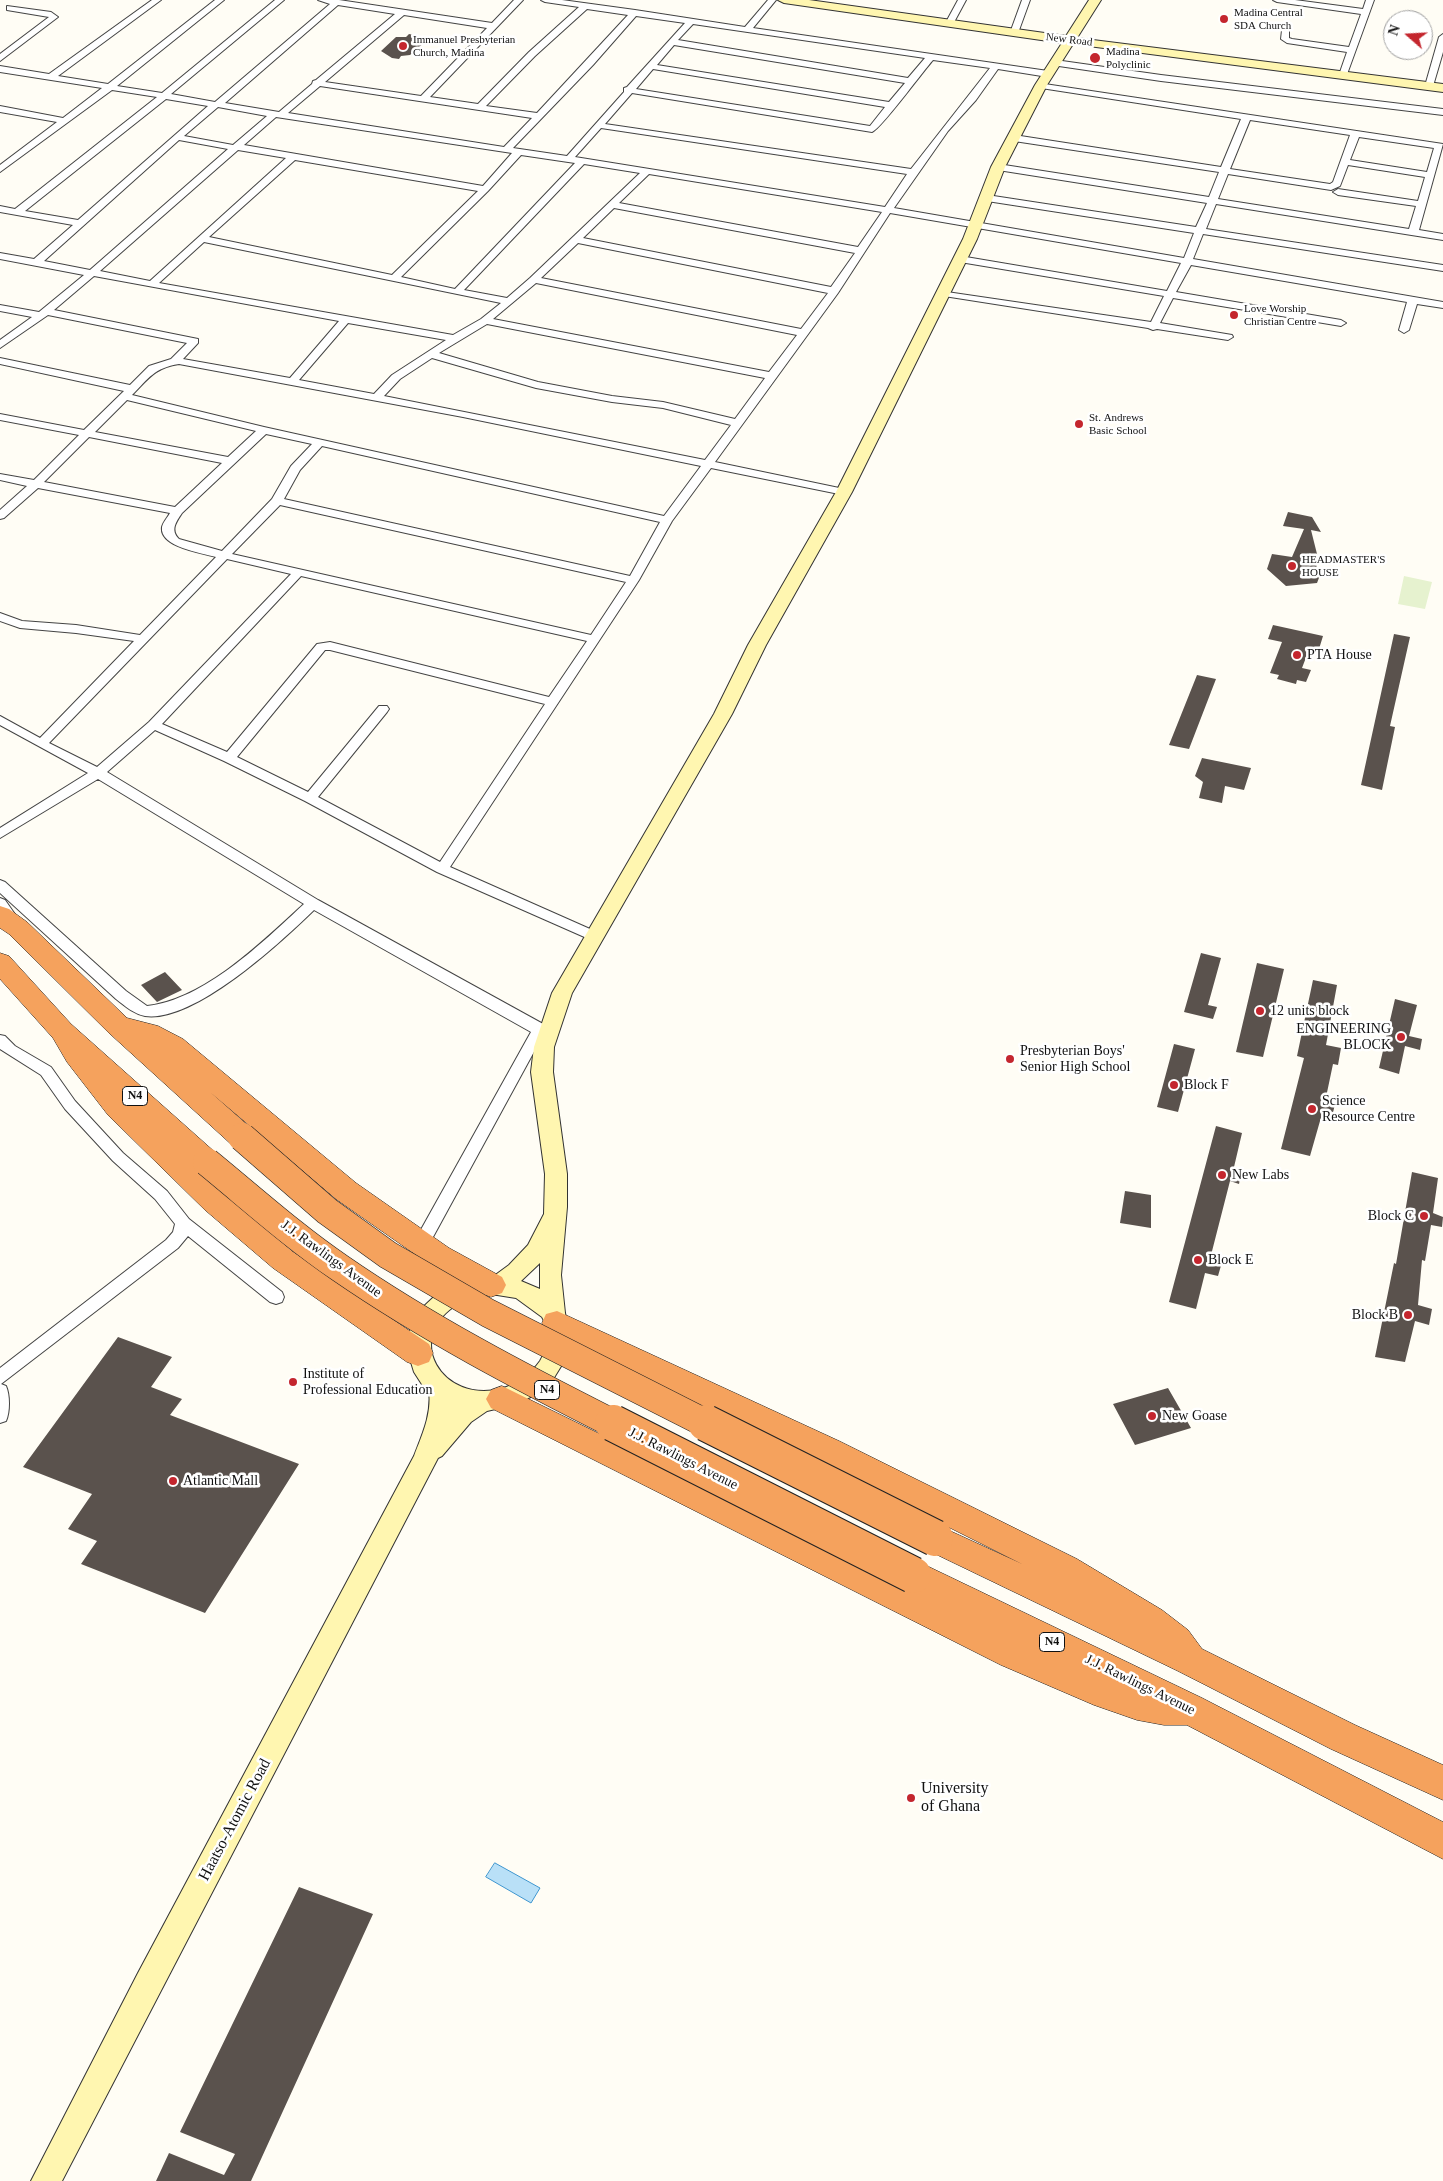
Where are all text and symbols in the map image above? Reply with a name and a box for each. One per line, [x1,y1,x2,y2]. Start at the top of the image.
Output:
place label: Madina Central SDA Church [1234,6,1303,32]
north arrow [1383,10,1433,60]
marker: Madina Central SDA Church [1218,13,1230,25]
text: N [1386,23,1403,38]
street label: New Road [1045,31,1093,49]
place label: Immanuel Presbyterian Church, Madina [413,33,515,59]
marker: Immanuel Presbyterian Church, Madina [397,40,409,52]
place label: Madina Polyclinic [1106,45,1151,71]
marker: Madina Polyclinic [1088,51,1102,65]
place label: Love Worship Christian Centre [1244,302,1316,328]
marker: Love Worship Christian Centre [1228,309,1240,321]
place label: St. Andrews Basic School [1089,411,1147,437]
marker: St. Andrews Basic School [1073,418,1085,430]
place label: HEADMASTER'S HOUSE [1302,553,1385,579]
marker: HEADMASTER'S HOUSE [1286,560,1298,572]
place label: PTA House [1307,647,1372,663]
marker: PTA House [1291,649,1303,661]
place label: 12 units block [1270,1003,1349,1019]
marker: 12 units block [1254,1005,1266,1017]
place label: ENGINEERING BLOCK [1296,1021,1391,1054]
marker: ENGINEERING BLOCK [1395,1031,1407,1043]
place label: Presbyterian Boys' Senior High School [1020,1043,1130,1076]
marker: Presbyterian Boys' Senior High School [1004,1053,1016,1065]
place label: Block F [1184,1077,1229,1093]
marker: Block F [1168,1079,1180,1091]
road number: N4 [122,1086,148,1106]
place label: Science Resource Centre [1322,1093,1415,1126]
marker: Science Resource Centre [1306,1103,1318,1115]
place label: New Labs [1232,1167,1289,1183]
marker: New Labs [1216,1169,1228,1181]
place label: Block C [1368,1208,1414,1224]
marker: Block C [1418,1210,1430,1222]
street label: J.J. Rawlings Avenue [277,1217,385,1301]
place label: Block E [1208,1252,1253,1268]
marker: Block E [1192,1254,1204,1266]
place label: Block B [1352,1307,1398,1323]
marker: Block B [1402,1309,1414,1321]
place label: Institute of Professional Education [303,1366,432,1398]
marker: Institute of Professional Education [287,1376,299,1388]
road number: N4 [534,1380,560,1400]
place label: New Goase [1162,1408,1227,1424]
marker: New Goase [1146,1410,1158,1422]
street label: J.J. Rawlings Avenue [626,1424,740,1494]
place label: Atlantic Mall [183,1473,258,1489]
marker: Atlantic Mall [167,1475,179,1487]
road number: N4 [1040,1632,1064,1651]
street label: J.J. Rawlings Avenue [1082,1651,1198,1719]
street label: Haatso-Atomic Road [195,1756,275,1884]
place label: University of Ghana [921,1779,989,1817]
marker: University of Ghana [905,1792,917,1804]

